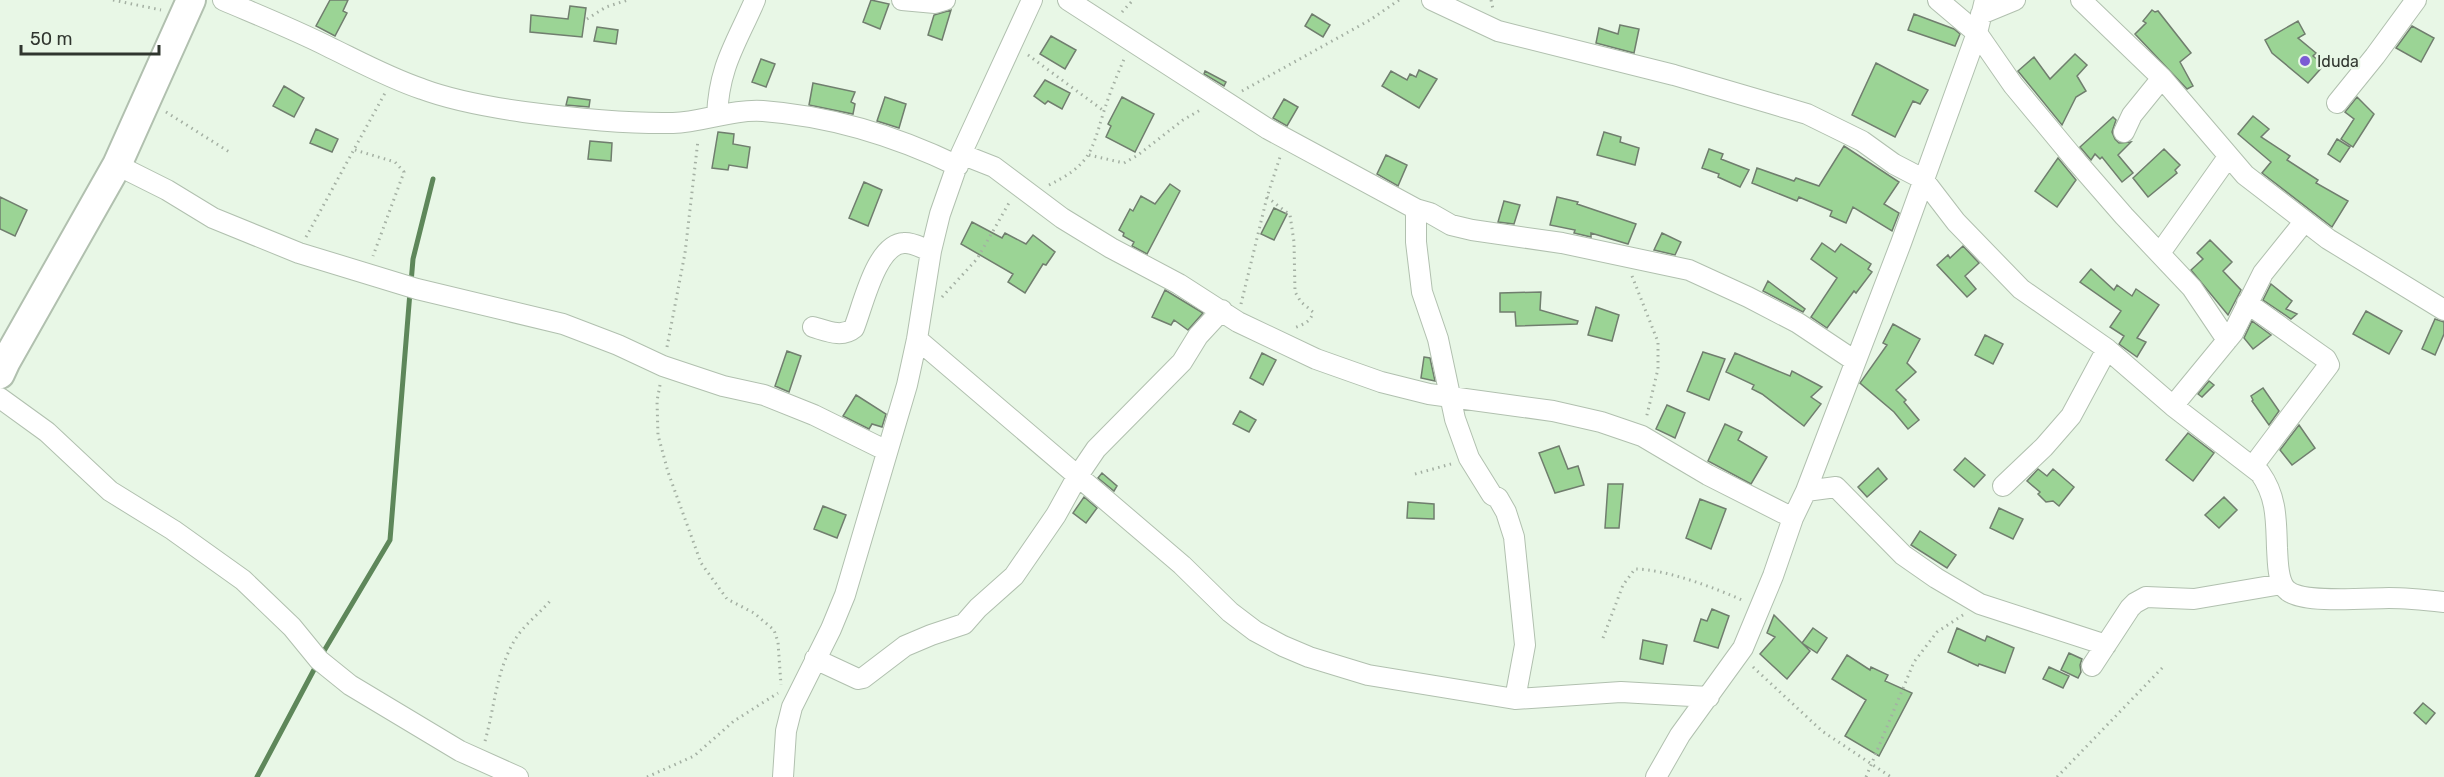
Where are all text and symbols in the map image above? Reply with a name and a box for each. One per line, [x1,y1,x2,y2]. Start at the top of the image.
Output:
scale bar [21,18,159,56]
text: 50 m [30,28,73,50]
place label: Iduda [2317,52,2359,71]
marker: Iduda [2298,54,2312,68]

